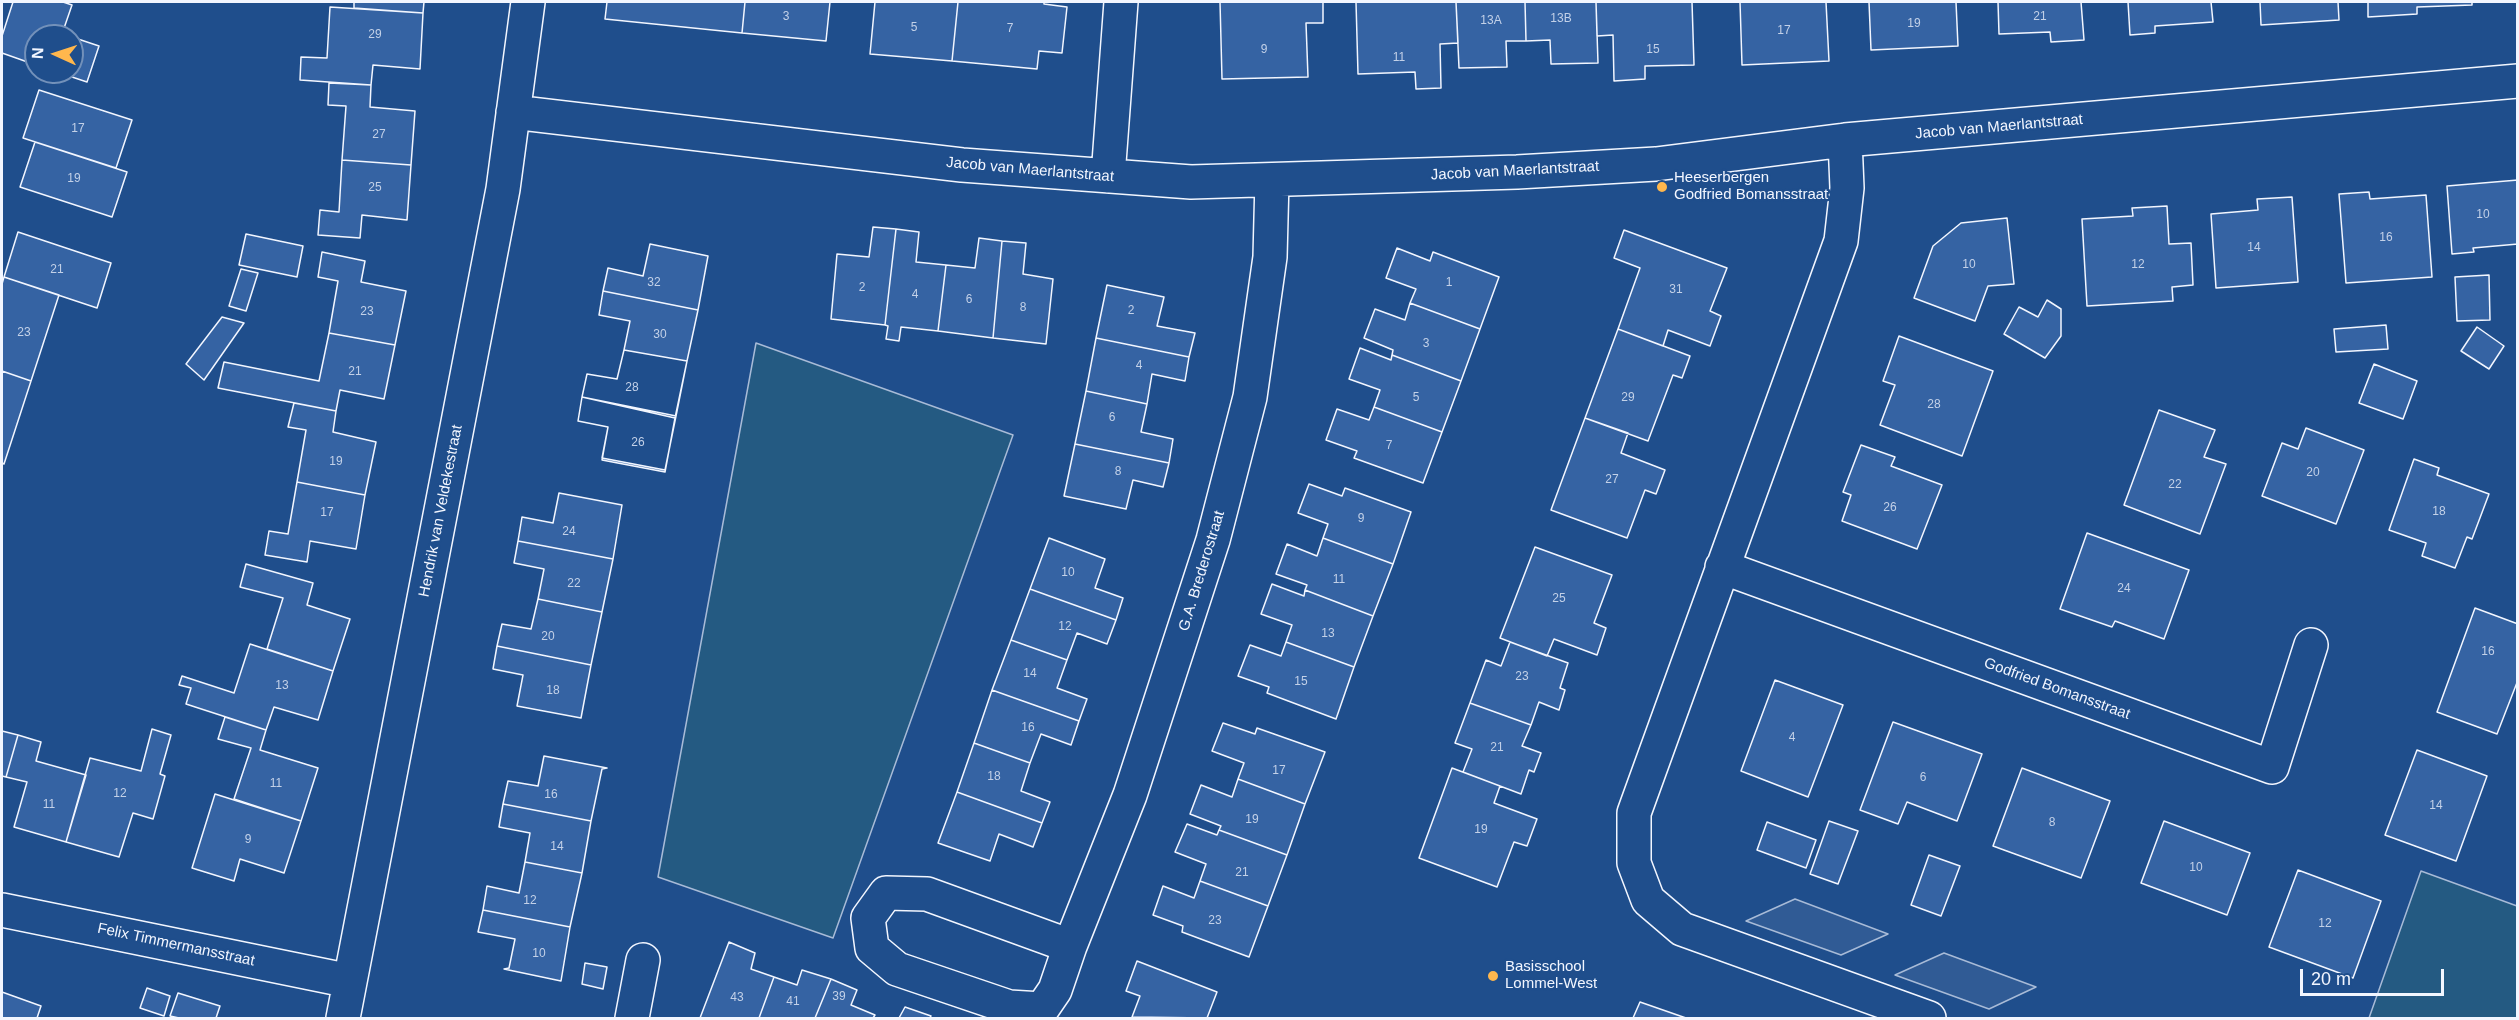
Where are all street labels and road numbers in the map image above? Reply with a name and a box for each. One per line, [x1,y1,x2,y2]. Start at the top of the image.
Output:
street label: Jacob van Maerlantstraat [1914,111,2084,143]
street label: Jacob van Maerlantstraat [945,154,1115,186]
street label: Jacob van Maerlantstraat [1430,158,1600,184]
street label: Hendrik van Veldekestraat [415,423,467,599]
street label: G.A. Brederostraat [1175,509,1229,633]
street label: Godfried Bomansstraat [1981,654,2133,724]
street label: Felix Timmermansstraat [96,920,256,970]

